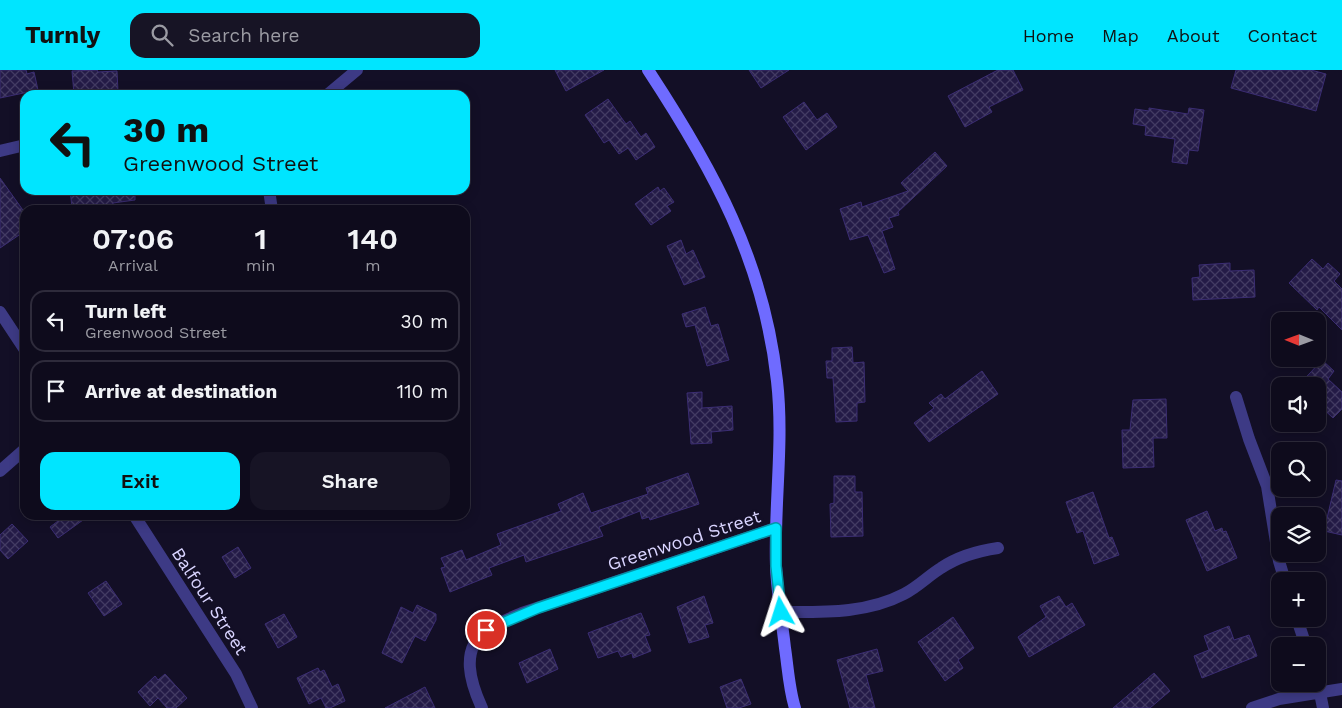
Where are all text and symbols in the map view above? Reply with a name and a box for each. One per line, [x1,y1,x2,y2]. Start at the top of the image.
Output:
search box [130,13,480,58]
text: Turnly [25,21,100,49]
icon: search [148,21,176,49]
text: Search here [188,24,300,47]
text: Home [1023,25,1074,46]
text: Map [1102,25,1139,46]
text: About [1167,25,1219,46]
text: Contact [1247,25,1317,46]
text: 30 m [123,109,209,151]
icon: left [40,110,105,175]
text: Greenwood Street [123,151,318,176]
text: 07:06 [92,221,174,256]
text: 1 [255,221,267,256]
text: 140 [347,221,398,256]
text: Arrival [108,256,158,275]
text: min [246,256,276,275]
text: m [365,256,380,275]
text: Turn left [85,300,166,323]
icon: left [42,307,70,335]
text: 30 m [401,310,448,333]
north arrow [1271,312,1326,368]
map controls [1271,312,1326,692]
text: Greenwood Street [85,323,227,342]
icon: arrive [42,377,70,405]
button: sound [1271,377,1326,432]
text: Arrive at destination [85,380,277,403]
text: 110 m [397,380,448,403]
button: search [1271,442,1326,497]
button: Exit [40,452,240,510]
button: Share [250,452,450,510]
street label: Greenwood Street [605,505,764,575]
button: layers [1271,507,1326,562]
street label: Balfour Street [168,544,253,659]
button: + [1271,572,1326,627]
position arrow [754,585,806,637]
pin [465,609,507,651]
icon: arrive [472,616,500,644]
button: − [1271,637,1326,692]

